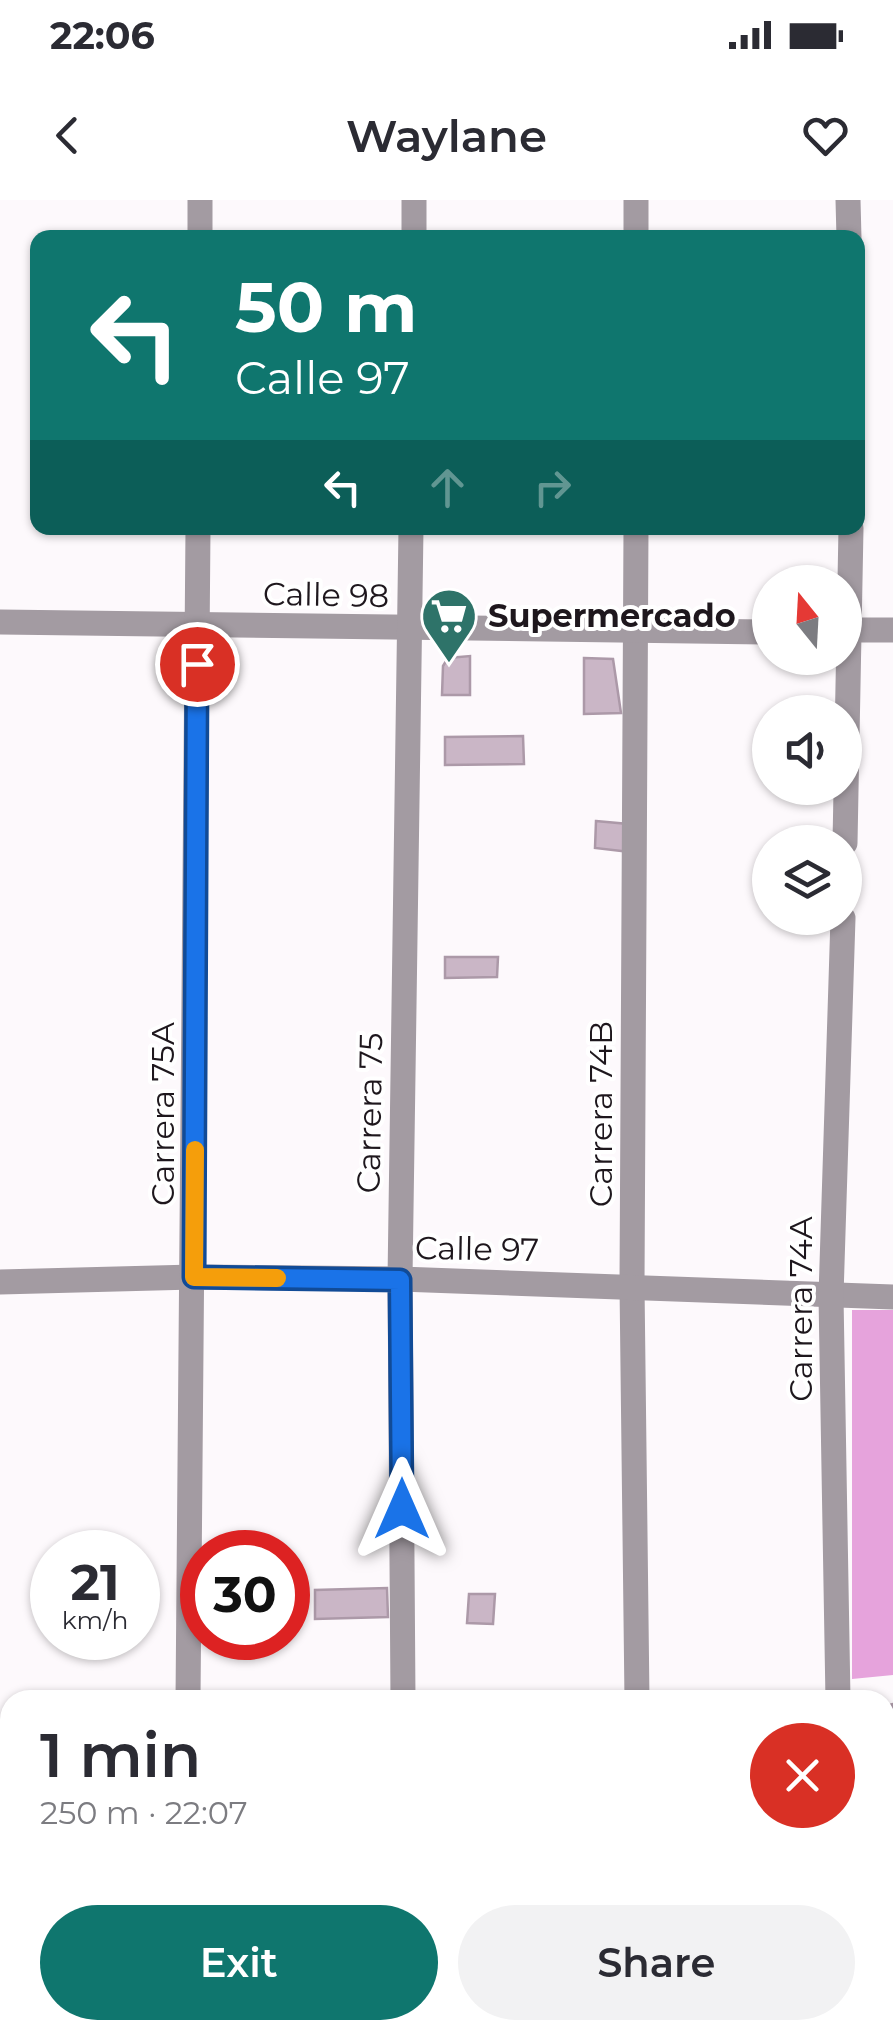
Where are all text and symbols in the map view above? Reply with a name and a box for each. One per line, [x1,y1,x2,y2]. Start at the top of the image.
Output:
text: 22:06 [50,12,155,59]
icon: back [40,108,95,163]
text: Waylane [346,108,547,163]
icon: heart [798,108,853,163]
text: 50 m [235,264,417,350]
icon: left [70,270,200,400]
text: Calle 97 [235,350,410,405]
icon: left [315,460,370,515]
icon: ahead [420,460,475,515]
icon: right [525,460,580,515]
north arrow [752,565,862,675]
map controls [752,565,862,935]
street label: Calle 98 [263,574,389,615]
supermarket icon: Supermercado [419,586,479,665]
place label: Supermercado [488,596,736,635]
pin [155,622,240,707]
icon: arrive [170,637,225,692]
button: sound [752,695,862,805]
button: layers [752,825,862,935]
street label: Carrera 74B [581,1021,620,1207]
street label: Carrera 75A [143,1022,182,1206]
street label: Carrera 75 [349,1032,390,1194]
street label: Carrera 74A [781,1216,820,1402]
street label: Calle 97 [415,1228,540,1269]
position arrow [350,1457,454,1561]
speed limit sign: 30 [180,1530,310,1660]
text: 21 [70,1552,120,1613]
text: km/h [62,1605,128,1635]
text: 1 min [40,1719,201,1792]
button: close [750,1723,855,1828]
text: 250 m · 22:07 [40,1793,248,1832]
button: Exit [40,1905,438,2020]
button: Share [458,1905,855,2020]

